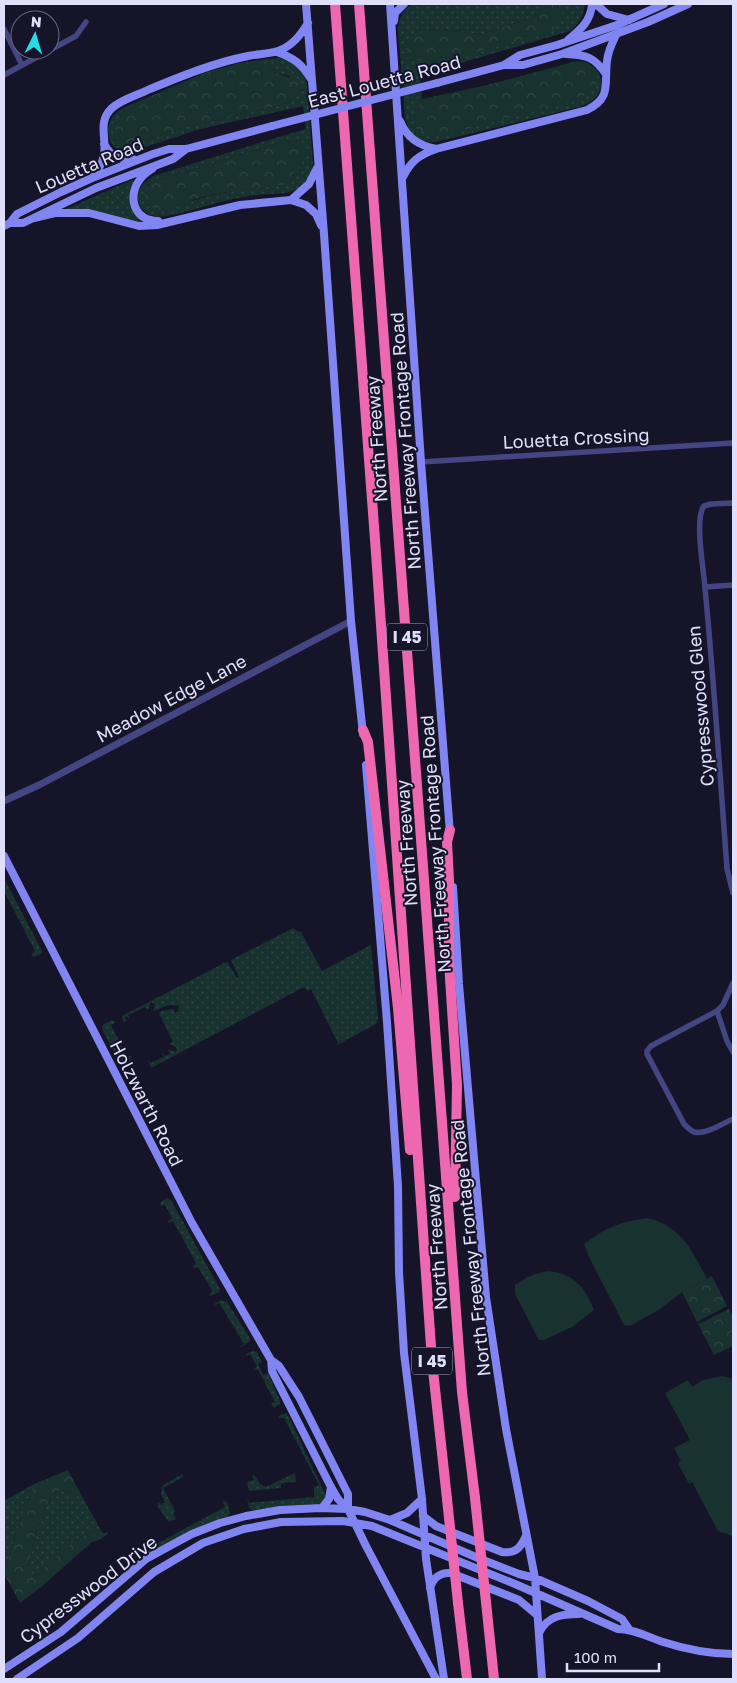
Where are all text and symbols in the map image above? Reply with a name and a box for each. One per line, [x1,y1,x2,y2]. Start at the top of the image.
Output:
north arrow [10,10,60,60]
text: N [30,13,42,30]
street label: East Louetta Road [305,50,463,112]
street label: Louetta Road [32,132,146,198]
street label: North Freeway Frontage Road [385,311,425,571]
street label: North Freeway [361,375,391,503]
street label: Louetta Crossing [502,423,650,453]
road number: I 45 [387,624,427,650]
street label: Cypresswood Glen [682,625,718,787]
street label: Meadow Edge Lane [92,649,250,747]
street label: North Freeway Frontage Road [415,714,455,974]
street label: North Freeway [391,779,421,907]
street label: Holzwarth Road [106,1036,188,1170]
street label: North Freeway Frontage Road [446,1118,494,1378]
street label: North Freeway [421,1183,451,1311]
road number: I 45 [412,1348,452,1374]
street label: Cypresswood Drive [15,1530,161,1648]
scale bar [567,1640,660,1672]
text: 100 m [574,1648,617,1666]

